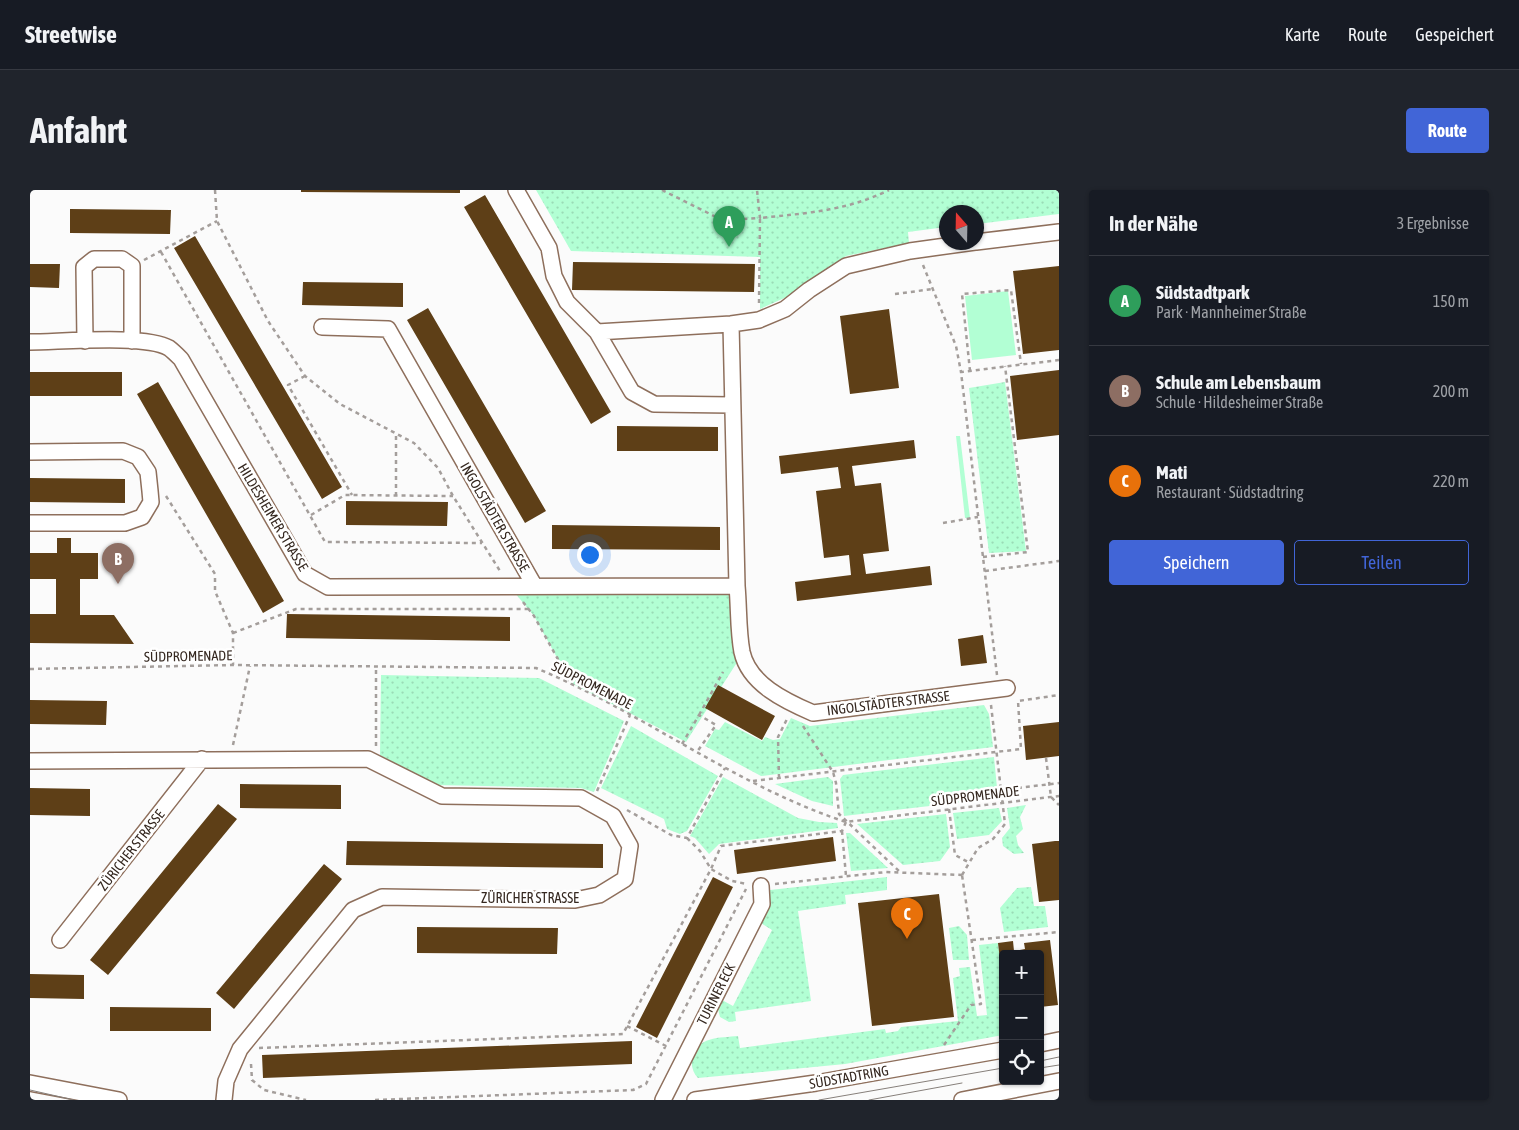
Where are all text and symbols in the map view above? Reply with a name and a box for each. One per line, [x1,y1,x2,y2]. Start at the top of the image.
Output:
text: Streetwise [25,21,117,48]
text: Karte [1285,24,1320,45]
text: Route [1348,24,1387,45]
text: Gespeichert [1415,24,1494,45]
button: Route [1406,108,1489,153]
text: Anfahrt [30,110,127,150]
north arrow [939,205,984,250]
pin: A [713,206,745,247]
text: In der Nähe [1109,211,1198,235]
text: 3 Ergebnisse [1397,214,1469,232]
text: Südstadtpark [1156,281,1249,303]
text: A [1121,292,1129,310]
text: 150 m [1433,292,1469,310]
text: Park · Mannheimer Straße [1156,303,1307,321]
text: Schule am Lebensbaum [1156,371,1321,393]
text: B [1121,382,1129,400]
text: 200 m [1433,382,1469,400]
text: Schule · Hildesheimer Straße [1156,393,1323,411]
street label: HILDESHEIMER STRASSE [235,460,311,574]
street label: INGOLSTÄDTER STRASSE [457,460,533,574]
text: Mati [1156,461,1187,483]
text: C [1121,472,1129,490]
text: 220 m [1433,472,1469,490]
text: Restaurant · Südstadtring [1156,483,1304,501]
button: Speichern [1109,540,1284,585]
button: Teilen [1294,540,1469,585]
your location [577,542,603,568]
pin: B [102,543,134,584]
street label: SÜDPROMENADE [144,647,232,665]
street label: SÜDPROMENADE [549,658,635,712]
street label: INGOLSTÄDTER STRASSE [826,688,950,718]
street label: SÜDPROMENADE [930,783,1020,809]
street label: ZÜRICHER STRASSE [95,806,168,894]
street label: ZÜRICHER STRASSE [481,890,579,906]
pin: C [891,898,923,939]
map controls [999,950,1044,1085]
button: + [999,950,1044,995]
street label: TURINER ECK [694,960,738,1028]
button: − [999,995,1044,1040]
button: locate [999,1040,1044,1085]
street label: SÜDSTADTRING [808,1062,890,1092]

